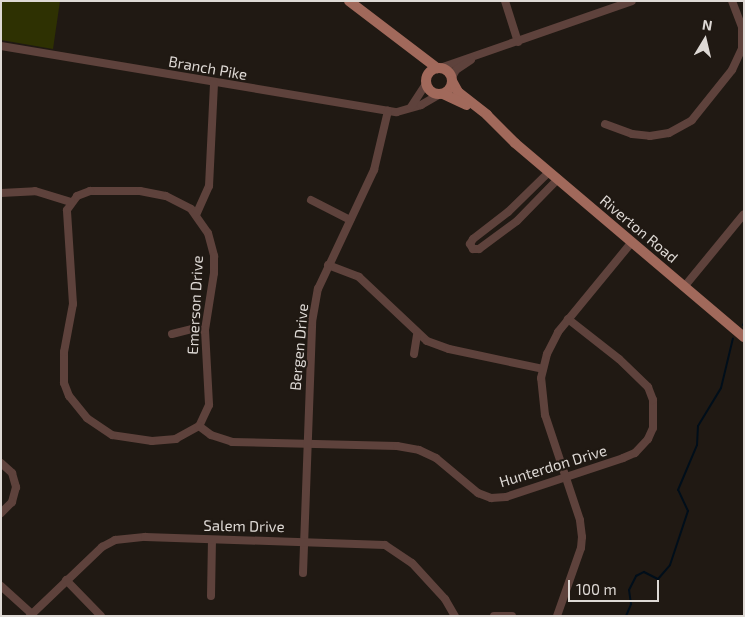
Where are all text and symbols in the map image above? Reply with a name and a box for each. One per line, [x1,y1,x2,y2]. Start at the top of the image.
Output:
north arrow [680,15,730,65]
text: N [701,16,714,34]
street label: Branch Pike [167,52,249,84]
street label: Riverton Road [597,191,681,267]
street label: Emerson Drive [183,255,207,355]
street label: Bergen Drive [286,303,312,391]
street label: Hunterdon Drive [497,441,609,491]
street label: Salem Drive [203,516,285,536]
scale bar [570,570,661,602]
text: 100 m [576,580,617,598]

